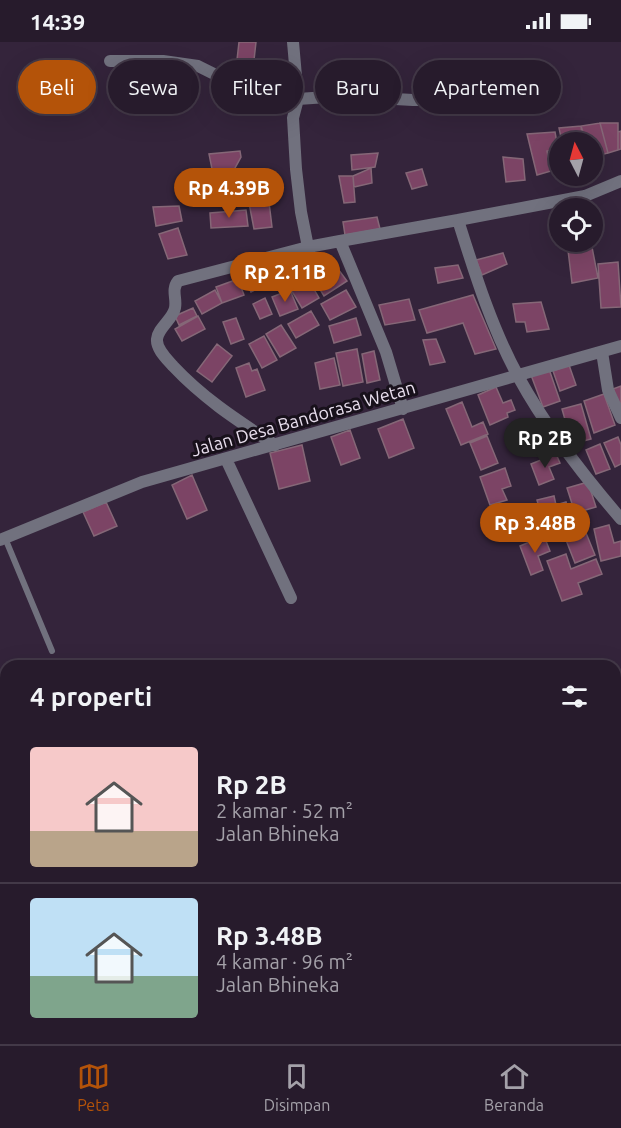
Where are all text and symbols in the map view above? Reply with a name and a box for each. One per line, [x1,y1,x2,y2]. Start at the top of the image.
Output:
text: 14:39 [30,9,85,34]
chip: Beli [18,60,96,114]
chip: Sewa [108,60,199,114]
chip: Filter [211,60,303,114]
chip: Baru [315,60,401,114]
chip: Apartemen [413,60,561,114]
north arrow [549,132,603,186]
map controls [549,132,603,252]
pin: Rp 4.39B [167,168,291,219]
text: Rp 4.39B [188,176,270,199]
button: locate [549,198,603,252]
pin: Rp 2.11B [223,252,347,303]
text: Rp 2.11B [244,260,326,283]
street label: Jalan Desa Bandorasa Wetan [188,376,418,460]
pin: Rp 2B [503,418,587,469]
text: Rp 2B [518,426,572,449]
pin: Rp 3.48B [473,503,597,554]
text: Rp 3.48B [494,511,576,534]
icon: filters [558,680,591,713]
text: 4 properti [30,682,152,711]
text: Rp 2B [216,770,287,799]
icon: home [78,771,150,843]
text: 2 kamar · 52 m² [216,799,353,822]
text: Jalan Bhineka [216,822,339,845]
text: Rp 3.48B [216,921,322,950]
icon: home [78,922,150,994]
text: 4 kamar · 96 m² [216,950,353,973]
text: Jalan Bhineka [216,973,339,996]
tab: Peta [77,1060,110,1114]
tab: Disimpan [264,1060,330,1114]
tab: Beranda [484,1060,544,1114]

